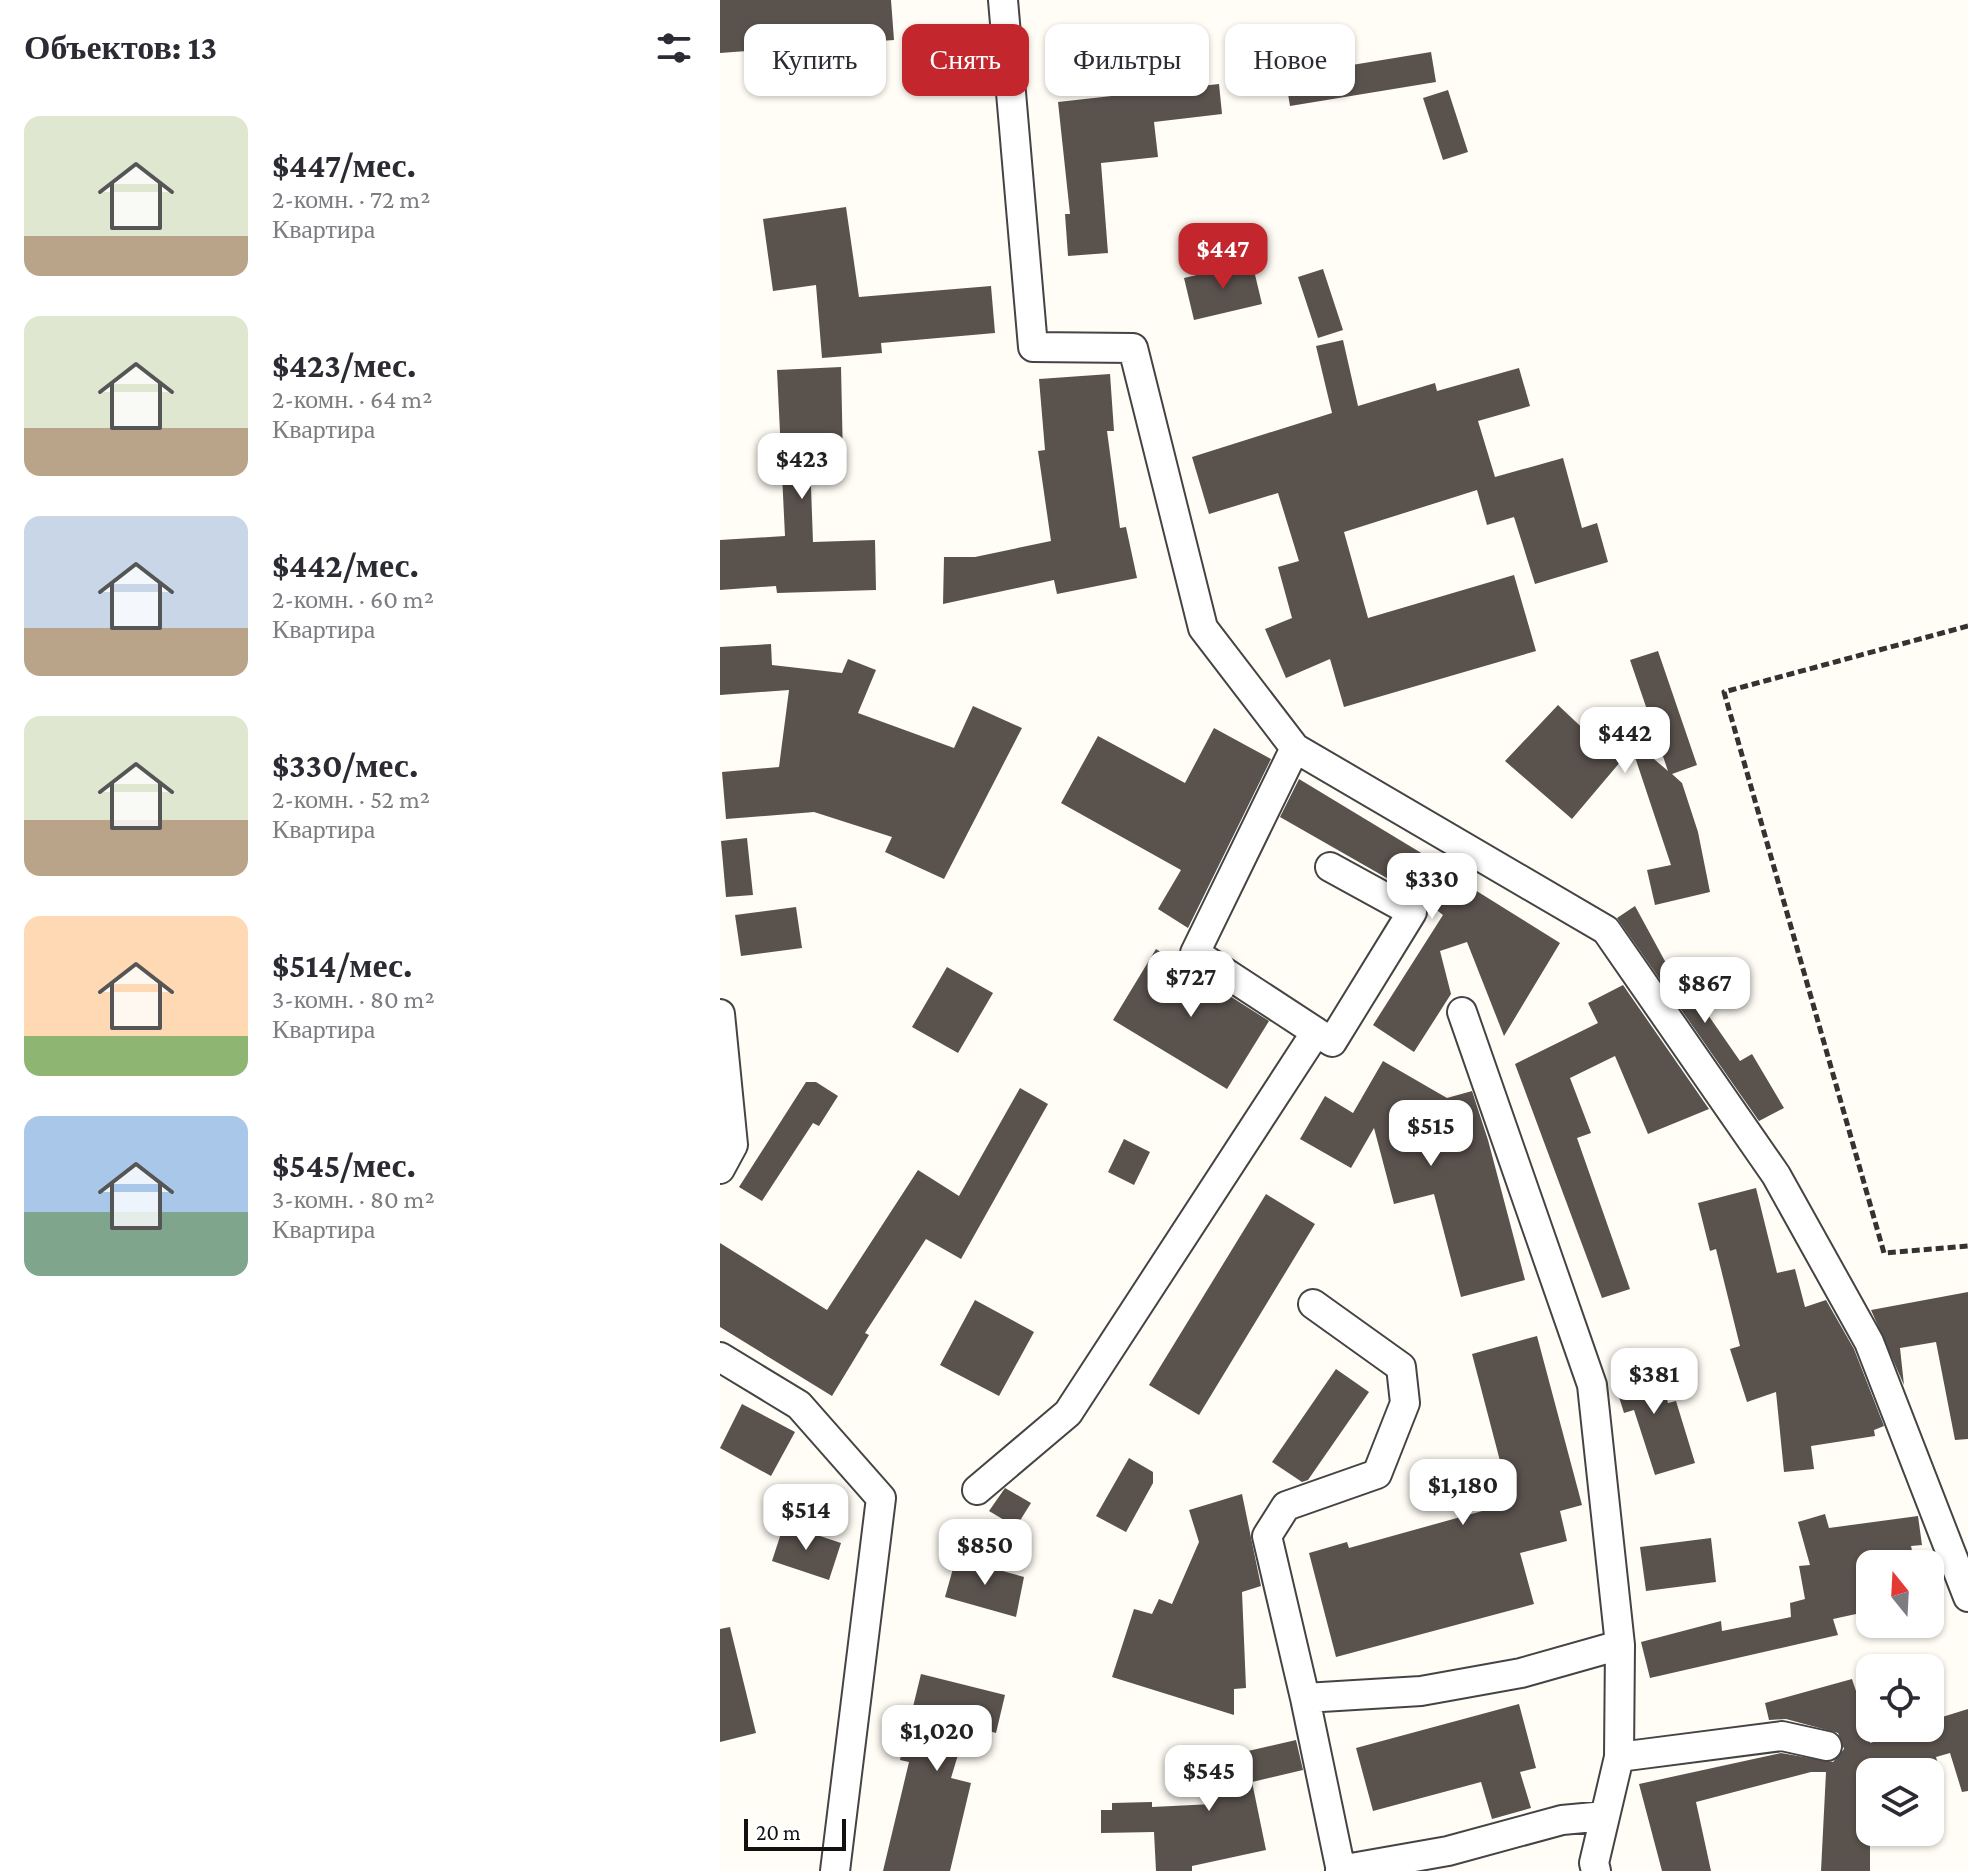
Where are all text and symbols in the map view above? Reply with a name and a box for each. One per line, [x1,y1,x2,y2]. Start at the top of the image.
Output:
chip: Купить [744,24,886,96]
chip: Снять [902,24,1029,96]
chip: Фильтры [1045,24,1209,96]
chip: Новое [1225,24,1355,96]
icon: filters [652,26,696,70]
text: Объектов: 13 [24,29,217,66]
text: $447/мес. [272,147,416,184]
icon: home [88,148,184,244]
text: 2-комн. · 72 m² [272,185,430,214]
text: Квартира [272,215,375,244]
pin: $447 [1176,223,1270,291]
text: $447 [1197,234,1250,263]
text: $423/мес. [272,347,416,384]
icon: home [88,348,184,444]
text: 2-комн. · 64 m² [272,385,432,414]
text: Квартира [272,415,375,444]
pin: $423 [755,433,849,501]
text: $423 [776,444,828,473]
text: $442/мес. [272,547,419,584]
icon: home [88,548,184,644]
text: 2-комн. · 60 m² [272,585,434,614]
text: Квартира [272,615,375,644]
pin: $442 [1578,707,1672,775]
text: $442 [1598,718,1652,747]
text: $330/мес. [272,747,418,784]
icon: home [88,748,184,844]
text: 2-комн. · 52 m² [272,785,430,814]
text: Квартира [272,815,375,844]
pin: $330 [1385,853,1479,921]
text: $330 [1405,864,1459,893]
text: $514/мес. [272,947,413,984]
icon: home [88,948,184,1044]
pin: $727 [1144,951,1238,1019]
pin: $867 [1658,957,1752,1025]
text: $727 [1166,962,1216,991]
text: $867 [1678,968,1732,997]
text: 3-комн. · 80 m² [272,985,435,1014]
text: Квартира [272,1015,375,1044]
pin: $515 [1384,1100,1478,1168]
text: $515 [1407,1111,1455,1140]
text: $545/мес. [272,1147,416,1184]
icon: home [88,1148,184,1244]
text: 3-комн. · 80 m² [272,1185,435,1214]
text: Квартира [272,1215,375,1244]
pin: $381 [1607,1348,1701,1416]
text: $381 [1629,1359,1679,1388]
pin: $1,180 [1398,1459,1528,1527]
text: $1,180 [1428,1470,1498,1499]
pin: $514 [759,1484,853,1552]
text: $514 [781,1495,831,1524]
pin: $850 [938,1519,1032,1587]
text: $850 [957,1530,1013,1559]
north arrow [1856,1550,1944,1638]
map controls [1856,1550,1944,1846]
button: locate [1856,1654,1944,1742]
pin: $1,020 [872,1705,1002,1773]
text: $1,020 [900,1716,974,1745]
pin: $545 [1162,1745,1256,1813]
text: $545 [1183,1756,1235,1785]
button: layers [1856,1758,1944,1846]
scale bar [744,1815,846,1851]
text: 20 m [756,1820,801,1845]

